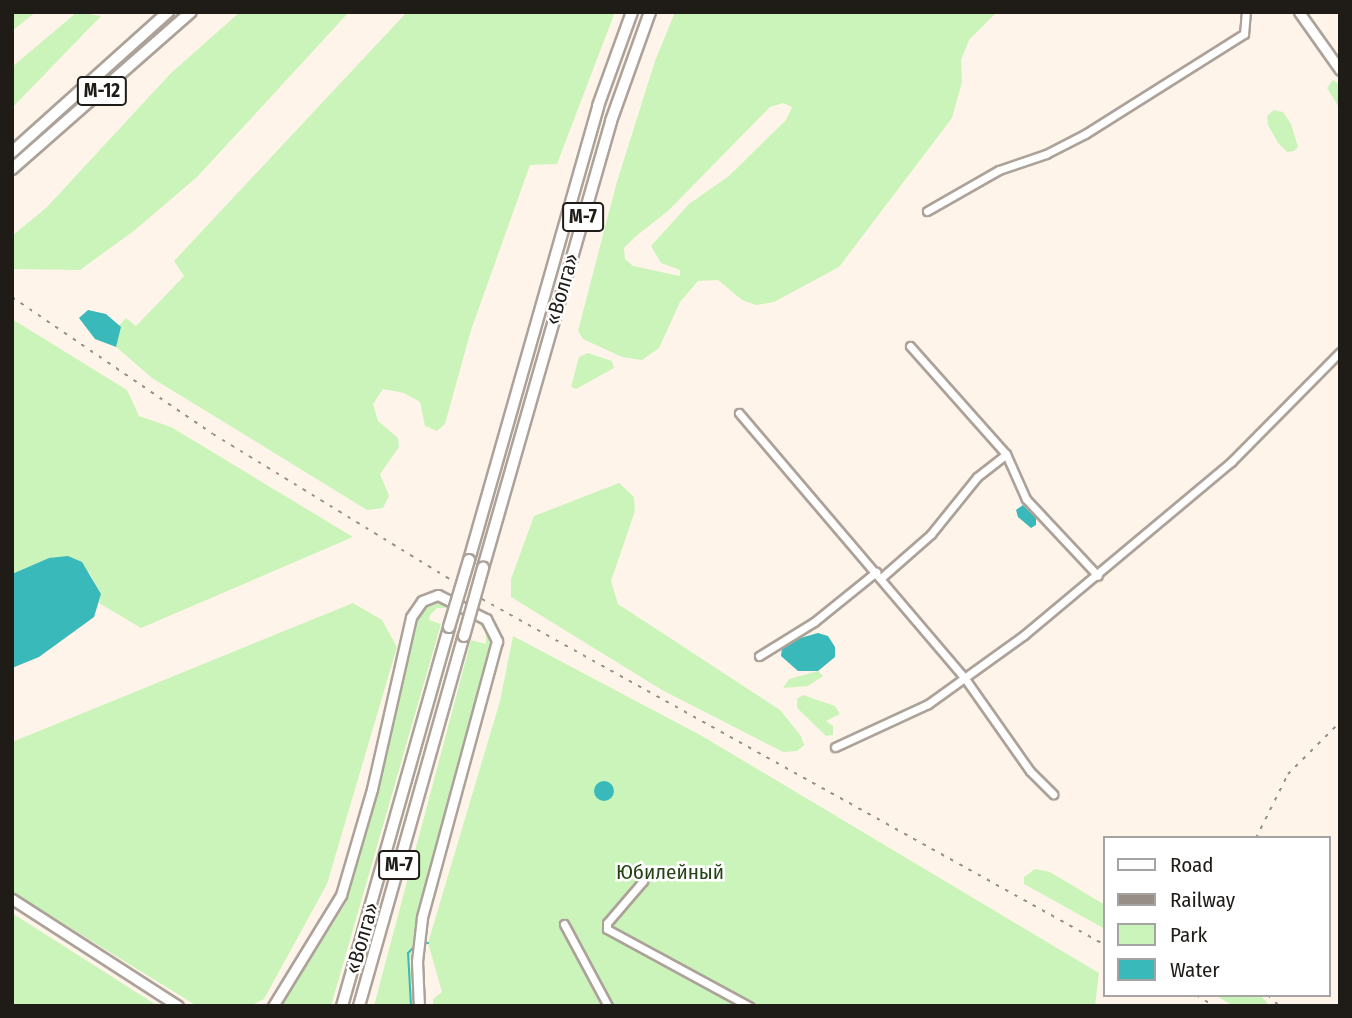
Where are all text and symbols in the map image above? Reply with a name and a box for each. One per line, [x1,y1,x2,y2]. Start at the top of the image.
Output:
road number: М-12 [76,76,128,106]
road number: М-7 [562,202,604,232]
street label: «Волга» [540,250,584,328]
legend [1104,836,1331,997]
road number: М-7 [378,850,420,880]
text: Road [1170,852,1214,878]
park label: Юбилейный [616,859,724,885]
text: Railway [1170,887,1235,913]
street label: «Волга» [340,899,384,977]
text: Park [1170,922,1207,948]
text: Water [1170,957,1220,983]

